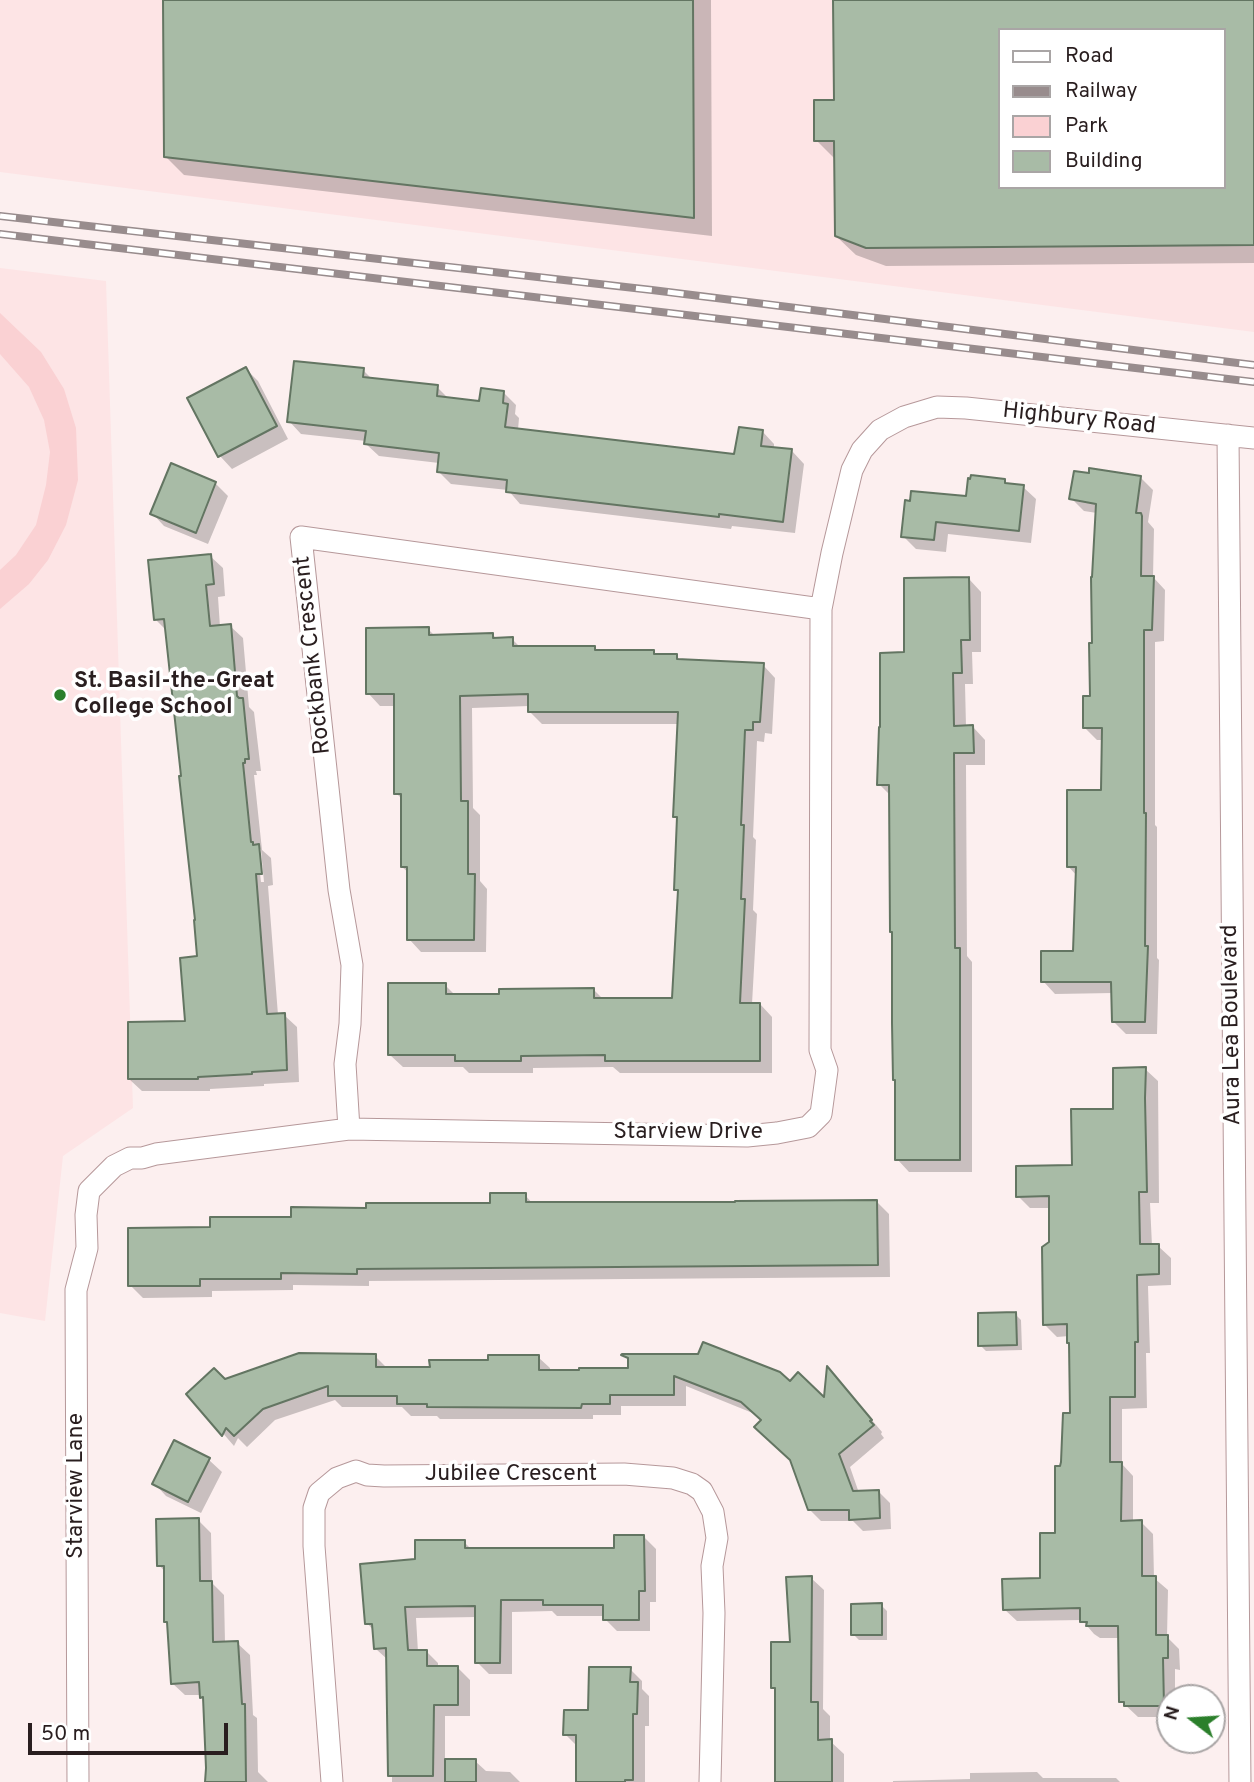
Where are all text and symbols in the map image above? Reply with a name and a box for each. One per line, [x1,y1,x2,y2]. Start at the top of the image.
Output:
legend [998,28,1226,189]
text: Road [1065,43,1114,70]
text: Railway [1065,78,1138,105]
text: Park [1065,113,1108,140]
text: Building [1065,148,1143,175]
street label: Highbury Road [1001,398,1157,442]
street label: Rockbank Crescent [290,554,338,756]
place label: St. Basil-the-Great College School [74,668,275,722]
marker: St. Basil-the-Great College School [52,687,68,703]
street label: Aura Lea Boulevard [1217,924,1249,1126]
street label: Starview Drive [613,1119,763,1147]
street label: Starview Lane [63,1413,91,1559]
street label: Jubilee Crescent [425,1461,597,1489]
north arrow [1156,1684,1226,1754]
text: N [1159,1703,1186,1723]
scale bar [32,1708,231,1752]
text: 50 m [41,1721,90,1748]

